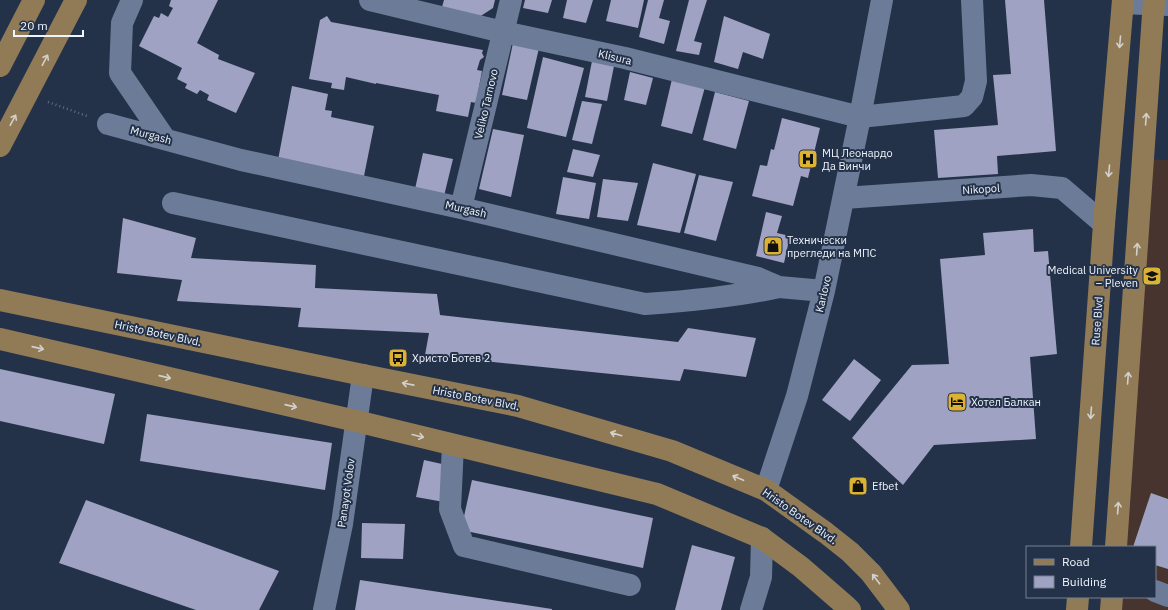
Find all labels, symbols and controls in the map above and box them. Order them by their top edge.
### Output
scale bar [14,12,83,38]
text: 20 m [20,18,48,33]
one-way arrow [1117,35,1124,48]
street label: Klisura [597,46,633,68]
one-way arrow [42,54,49,66]
street label: Veliko Tarnovo [471,67,501,141]
one-way arrow [1142,113,1149,126]
one-way arrow [10,114,18,126]
street label: Murgash [129,123,173,147]
place label: МЦ Леонардо Да Винчи [822,146,893,173]
hospital icon: МЦ Леонардо Да Винчи [797,148,819,170]
one-way arrow [1105,164,1112,177]
street label: Nikopol [962,181,1000,197]
street label: Murgash [444,197,488,221]
place label: Технически прегледи на МПС [787,233,877,260]
shop icon: Технически прегледи на МПС [762,235,784,257]
one-way arrow [1133,243,1140,256]
place label: Medical University – Pleven [1048,263,1138,290]
school or university icon: Medical University – Pleven [1141,265,1163,287]
street label: Karlovo [812,274,834,314]
street label: Ruse Blvd [1088,296,1106,346]
street label: Hristo Botev Blvd. [113,317,203,349]
one-way arrow [31,345,44,353]
bus stop icon: Христо Ботев 2 [387,347,409,369]
place label: Христо Ботев 2 [412,351,490,365]
one-way arrow [1124,372,1131,385]
one-way arrow [158,374,171,382]
one-way arrow [402,380,415,388]
street label: Hristo Botev Blvd. [431,383,521,413]
hotel icon: Хотел Балкан [946,391,968,413]
place label: Хотел Балкан [971,395,1041,409]
one-way arrow [285,403,298,411]
one-way arrow [1087,406,1094,419]
one-way arrow [609,430,622,437]
one-way arrow [411,433,424,440]
street label: Panayot Volov [334,457,358,528]
one-way arrow [732,474,744,481]
shop icon: Efbet [847,475,869,497]
place label: Efbet [872,479,898,493]
street label: Hristo Botev Blvd. [760,485,840,547]
one-way arrow [1115,502,1122,515]
legend [1026,546,1156,598]
text: Road [1062,554,1090,569]
one-way arrow [871,574,880,585]
text: Building [1062,574,1107,589]

